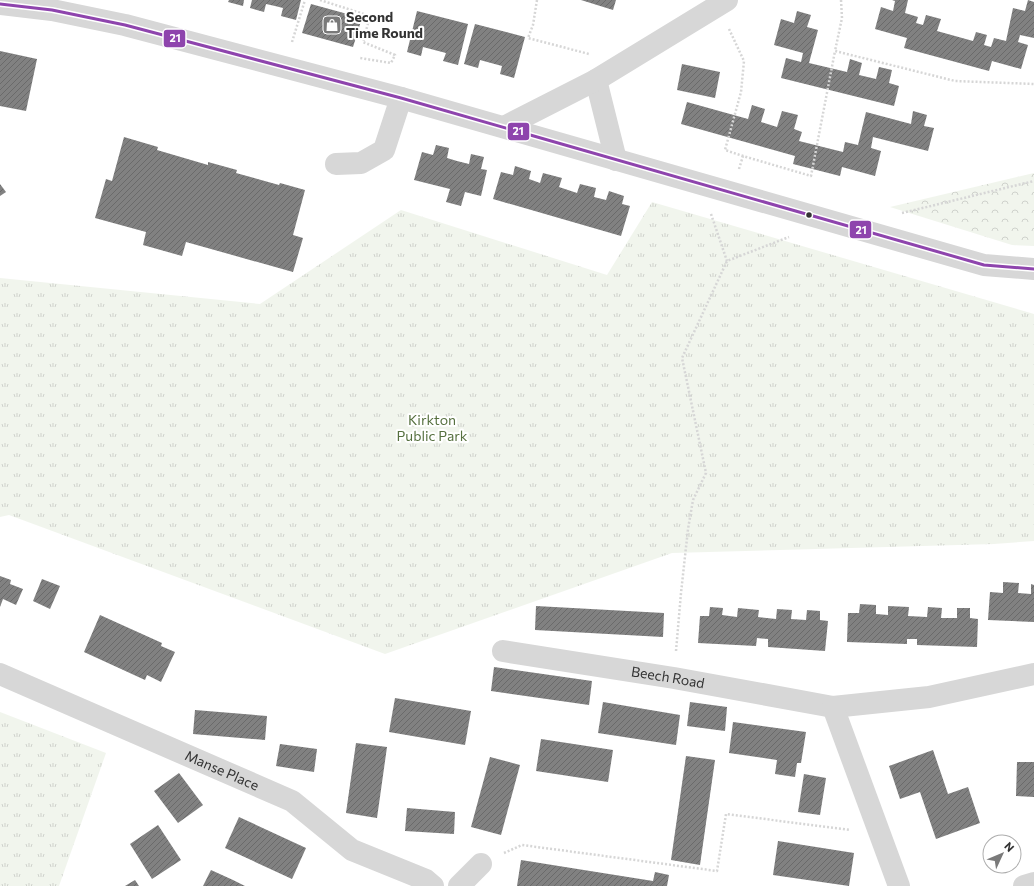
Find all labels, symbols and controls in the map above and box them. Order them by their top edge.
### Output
place label: Second Time Round [346,8,423,41]
shop icon: Second Time Round [321,14,343,36]
line badge: 21 [163,29,186,48]
text: 21 [169,31,181,44]
line badge: 21 [507,122,530,141]
text: 21 [512,124,524,137]
unlabelled marker [804,210,814,220]
line badge: 21 [849,220,872,239]
text: 21 [855,223,867,236]
park label: Kirkton Public Park [397,411,468,444]
street label: Beech Road [630,662,706,691]
street label: Manse Place [182,746,262,794]
north arrow [982,834,1022,874]
text: N [1002,839,1017,854]

